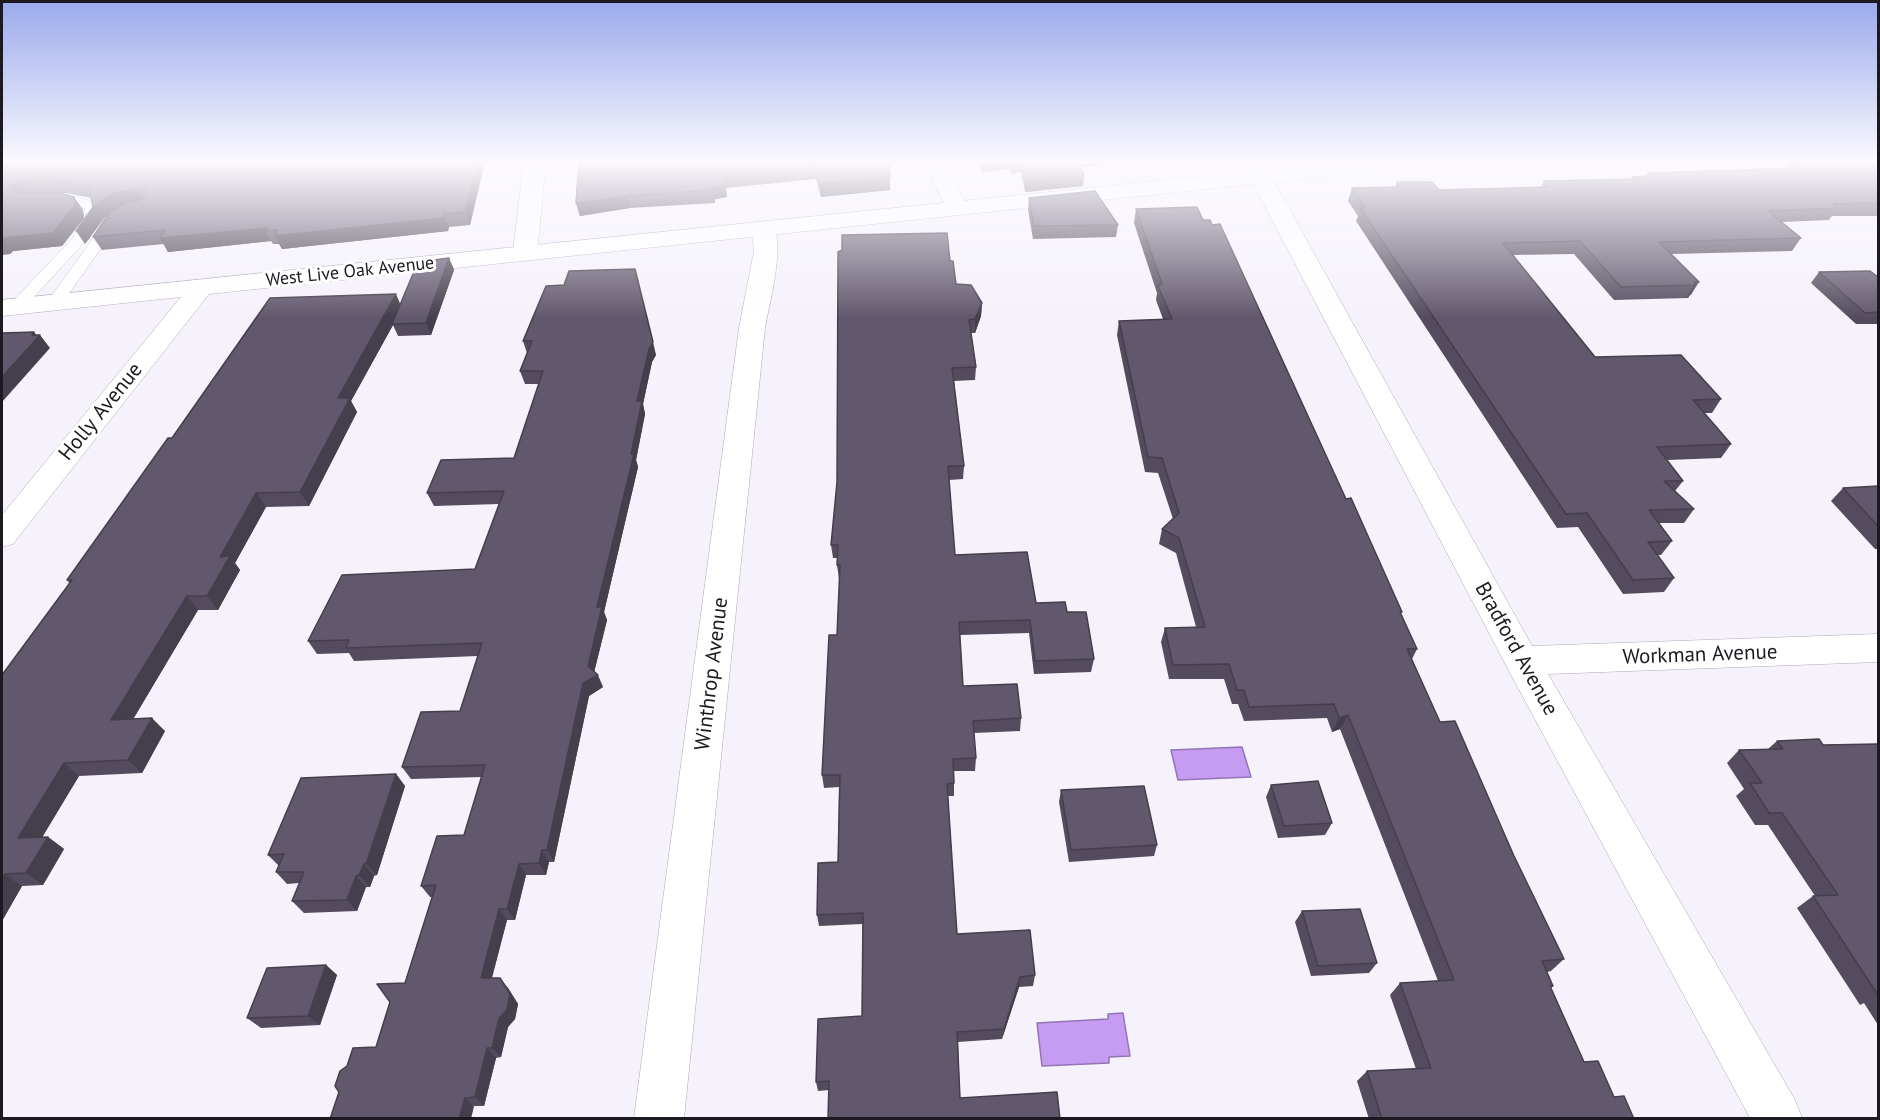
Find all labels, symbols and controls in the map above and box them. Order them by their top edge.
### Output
street label: West Live Oak Avenue [265,252,435,292]
street label: Holly Avenue [54,358,148,466]
street label: Bradford Avenue [1469,578,1563,720]
street label: Winthrop Avenue [690,596,734,752]
street label: Workman Avenue [1622,640,1778,670]

